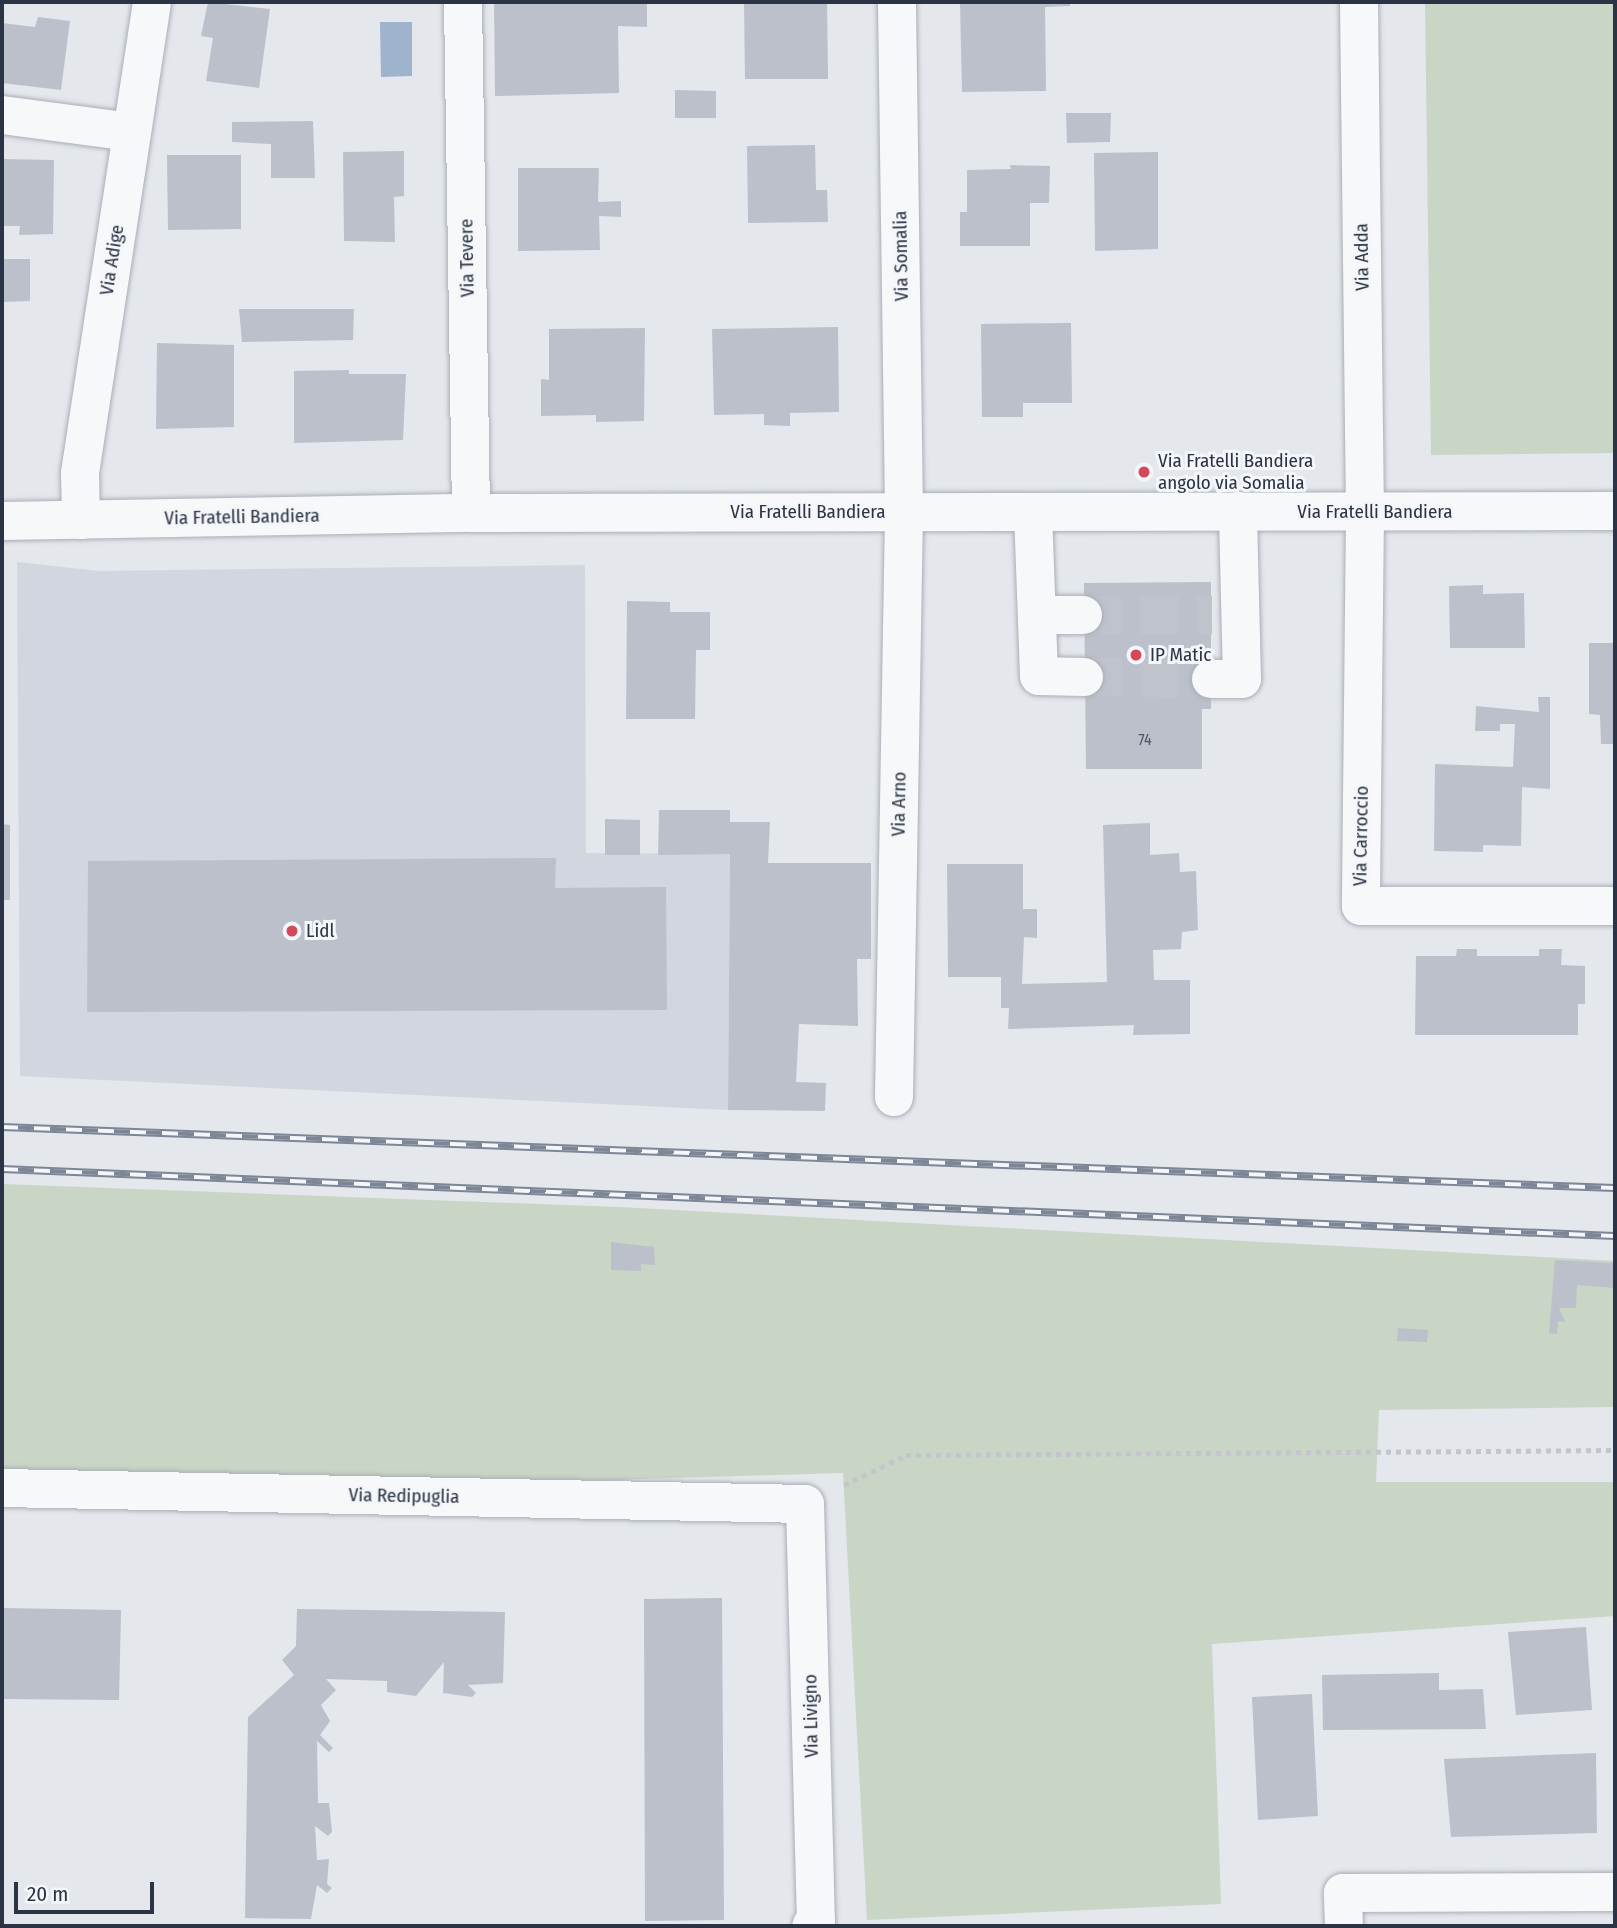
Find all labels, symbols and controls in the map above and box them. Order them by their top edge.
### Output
street label: Via Somalia [889,211,913,301]
street label: Via Tevere [455,219,479,297]
street label: Via Adige [95,223,129,297]
street label: Via Adda [1350,223,1374,291]
place label: Via Fratelli Bandiera angolo via Somalia [1158,450,1313,494]
marker: Via Fratelli Bandiera angolo via Somalia [1136,464,1152,480]
street label: Via Fratelli Bandiera [730,501,886,523]
street label: Via Fratelli Bandiera [1297,501,1453,523]
street label: Via Fratelli Bandiera [164,504,320,530]
place label: IP Matic [1150,644,1211,666]
marker: IP Matic [1128,647,1144,663]
house number: 74 [1138,730,1152,750]
street label: Via Arno [887,771,911,837]
street label: Via Carroccio [1349,786,1373,886]
place label: Lidl [306,920,334,942]
marker: Lidl [284,923,300,939]
street label: Via Redipuglia [348,1484,460,1508]
street label: Via Livigno [799,1674,823,1758]
scale bar [18,1868,158,1912]
text: 20 m [27,1881,68,1907]

